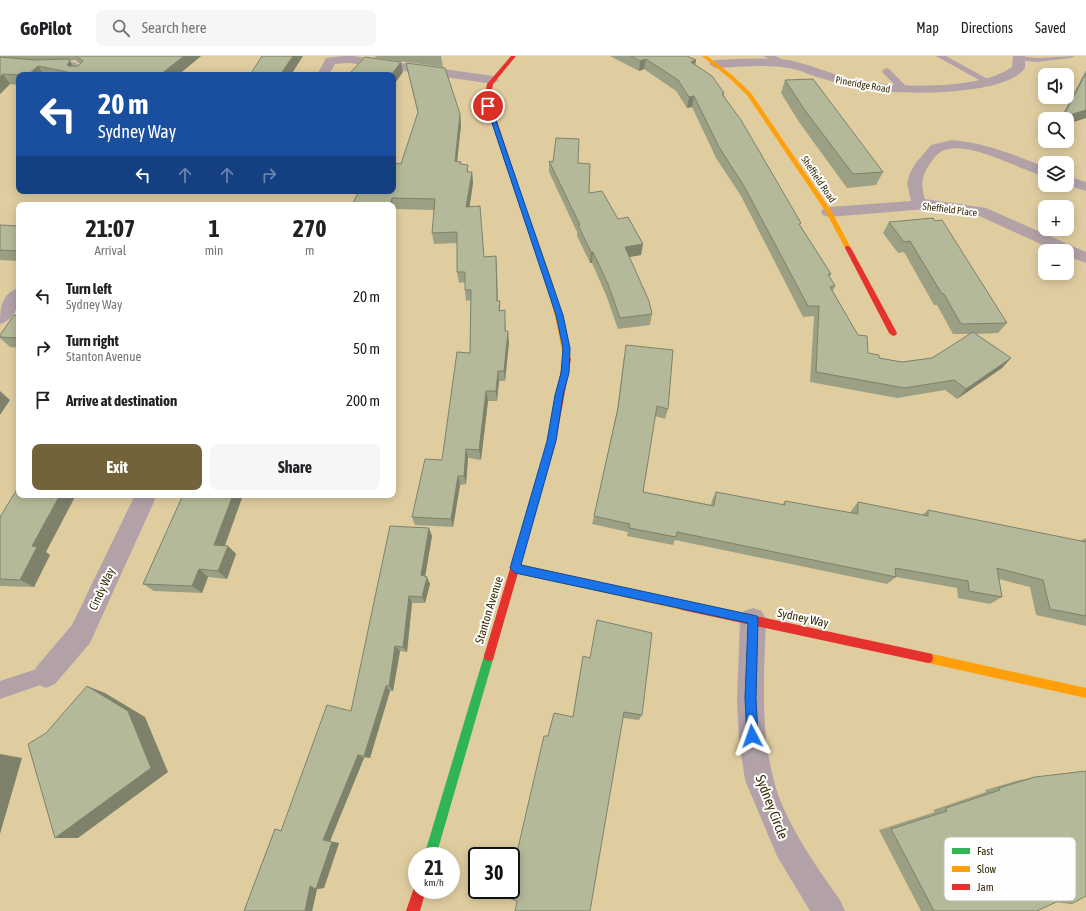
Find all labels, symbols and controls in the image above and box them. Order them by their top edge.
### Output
search box [96,10,376,46]
text: GoPilot [20,17,72,39]
icon: search [110,17,132,39]
text: Search here [142,19,206,36]
text: Map [916,20,939,36]
text: Directions [961,20,1013,36]
text: Saved [1035,20,1066,36]
map controls [1038,68,1074,280]
button: sound [1038,68,1074,104]
street label: Pineridge Road [835,74,891,95]
icon: left [32,88,84,140]
text: 20 m [98,88,148,120]
pin [471,89,505,123]
icon: arrive [477,95,499,117]
button: search [1038,112,1074,148]
text: Sydney Way [98,121,176,142]
street label: Sheffield Road [799,154,838,205]
button: layers [1038,156,1074,192]
icon: left [132,164,154,186]
icon: ahead [174,164,196,186]
icon: ahead [216,164,238,186]
icon: right [258,164,280,186]
button: + [1038,200,1074,236]
street label: Sheffield Place [922,201,978,218]
text: 21:07 [85,215,135,242]
text: 1 [208,215,220,242]
text: 270 [293,215,327,242]
text: Arrival [94,243,126,258]
text: min [205,243,223,258]
text: m [305,243,314,258]
button: − [1038,244,1074,280]
text: Turn left [66,280,112,297]
icon: left [32,285,54,307]
text: 20 m [353,288,380,305]
text: Sydney Way [66,297,122,312]
text: Turn right [66,332,119,349]
icon: right [32,337,54,359]
text: 50 m [353,340,380,357]
text: Stanton Avenue [66,349,141,364]
icon: arrive [32,389,54,411]
text: Arrive at destination [66,392,177,409]
text: 200 m [346,392,380,409]
button: Exit [32,444,202,490]
button: Share [210,444,380,490]
street label: Cindy Way [86,566,118,612]
street label: Stanton Avenue [472,575,506,645]
street label: Sydney Way [776,606,830,630]
position arrow [731,715,773,757]
street label: Sydney Circle [752,773,792,841]
legend [944,837,1076,901]
text: Fast [977,845,993,857]
speed limit sign: 30 [468,847,520,899]
text: 21 [425,856,443,879]
text: Slow [977,863,996,875]
text: km/h [424,877,444,888]
text: Jam [977,881,994,893]

